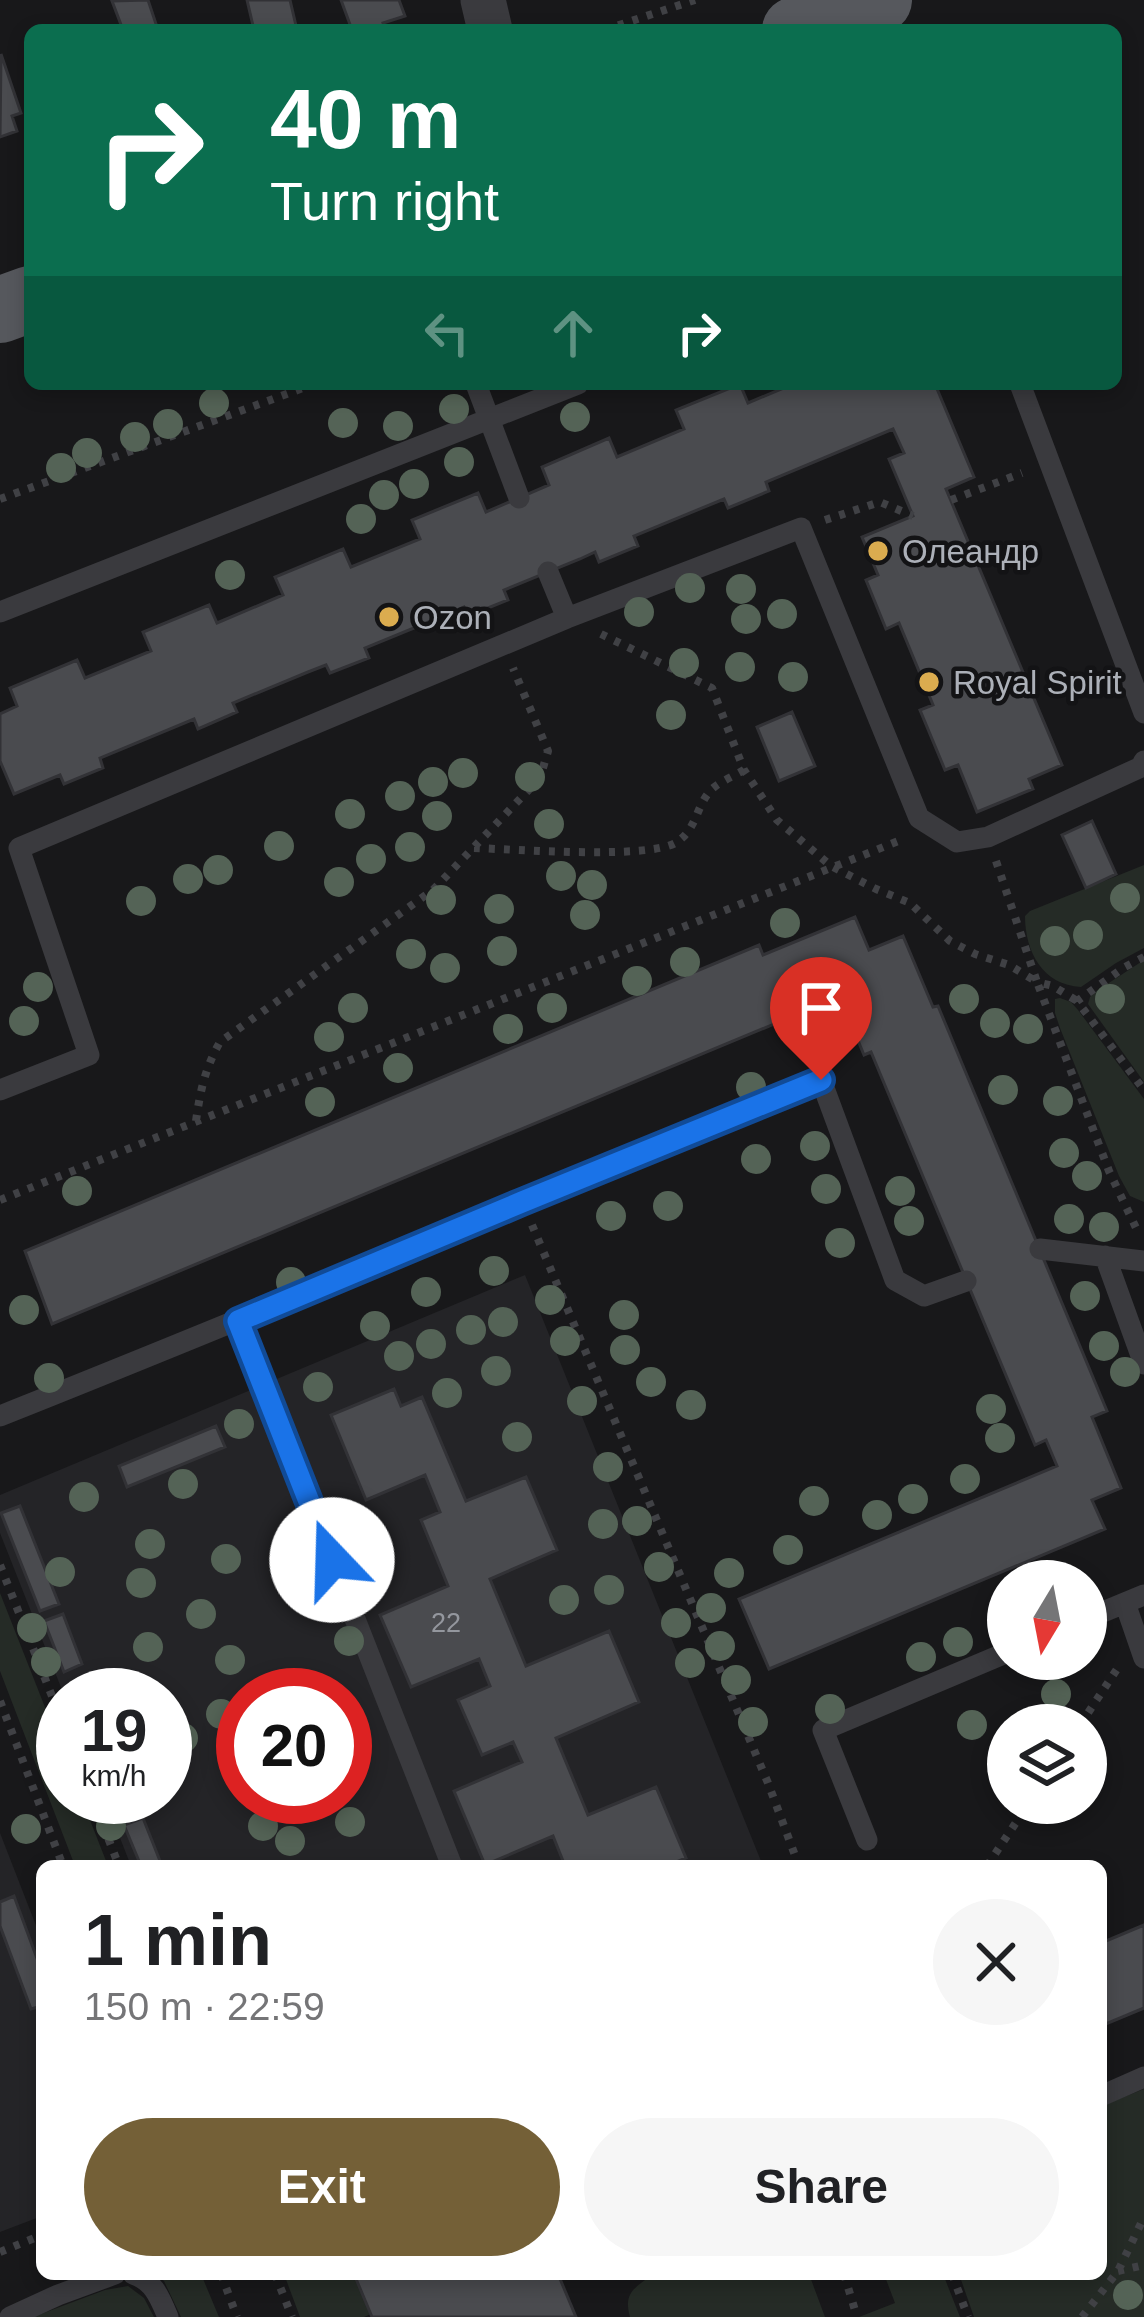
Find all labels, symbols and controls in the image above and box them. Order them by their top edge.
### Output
icon: right [72,72,228,228]
text: 40 m [270,72,461,166]
text: Turn right [270,171,499,231]
icon: left [414,300,480,366]
icon: ahead [540,300,606,366]
icon: right [666,300,732,366]
place label: Олеандр [902,533,1039,570]
marker: Олеандр [865,538,891,564]
place label: Ozon [413,599,492,636]
marker: Ozon [376,604,402,630]
place label: Royal Spirit [953,664,1122,701]
marker: Royal Spirit [916,669,942,695]
pin [770,957,872,1080]
icon: arrive [788,975,854,1041]
position arrow [269,1497,395,1623]
north arrow [987,1560,1107,1680]
map controls [987,1560,1107,1824]
house number: 22 [431,1608,461,1638]
speed limit sign: 20 [216,1668,372,1824]
text: 19 [81,1697,147,1764]
button: layers [987,1704,1107,1824]
text: km/h [81,1759,147,1792]
button: close [933,1899,1059,2025]
text: 1 min [84,1900,272,1980]
text: 150 m · 22:59 [84,1985,325,2028]
button: Exit [84,2118,560,2256]
button: Share [584,2118,1059,2256]

